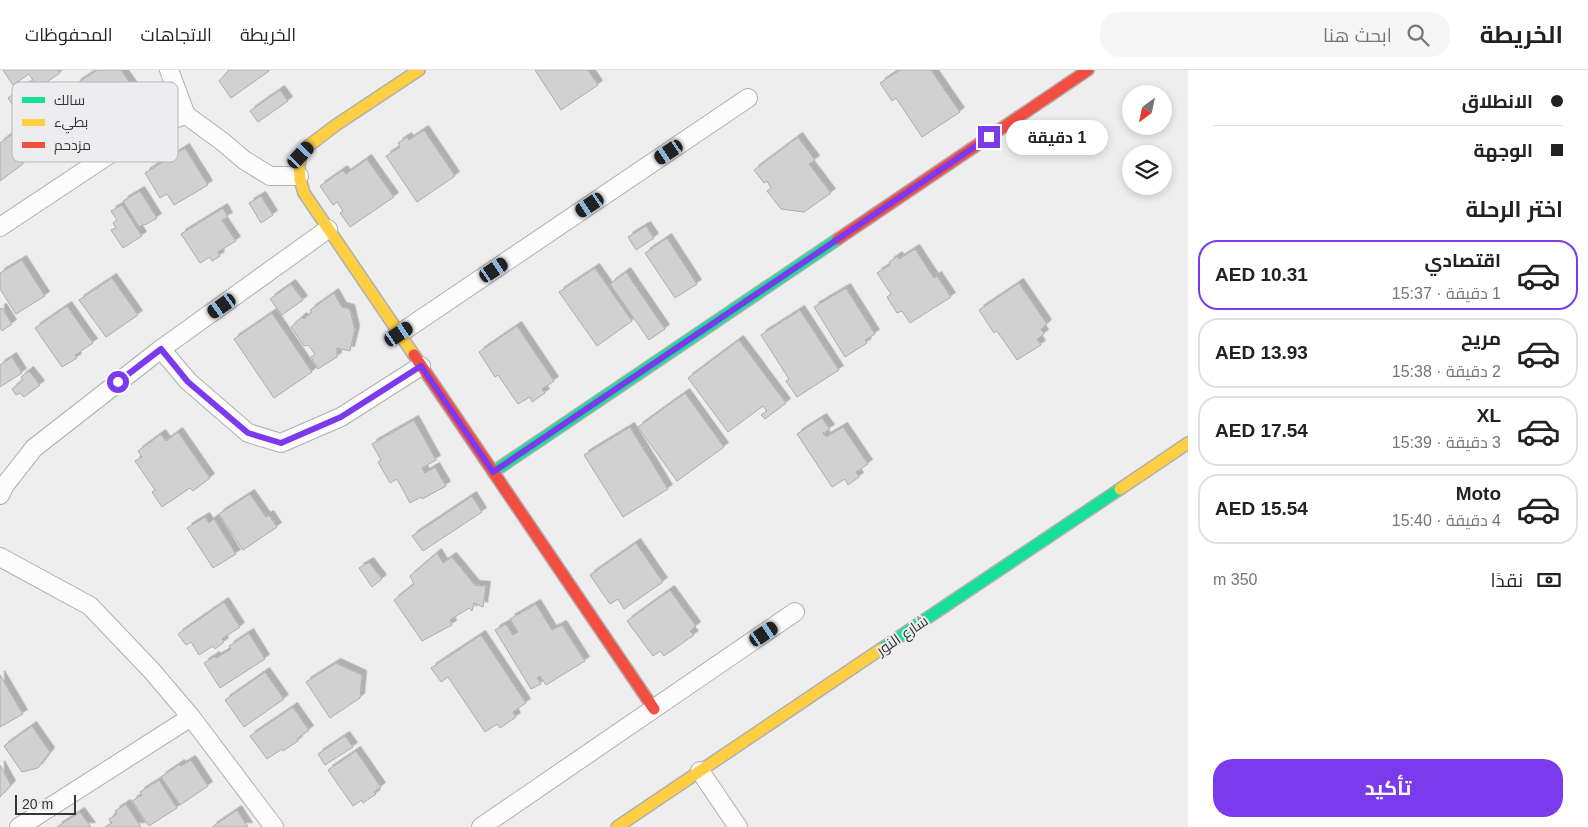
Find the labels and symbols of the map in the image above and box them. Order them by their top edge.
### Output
legend [12,82,178,162]
north arrow [1122,85,1172,135]
text: سالك [54,92,85,108]
text: بطيء [54,114,88,134]
callout: 1 دقيقة [1006,120,1109,154]
route end [978,126,1000,148]
text: مزدحم [54,137,91,155]
car [652,137,685,167]
car [285,139,316,171]
car [573,190,606,220]
car [477,255,510,285]
car [205,291,238,321]
car [382,319,415,349]
route start [107,371,129,393]
street label: شارع النور [872,612,933,661]
car [747,619,780,649]
scale bar [15,792,76,815]

